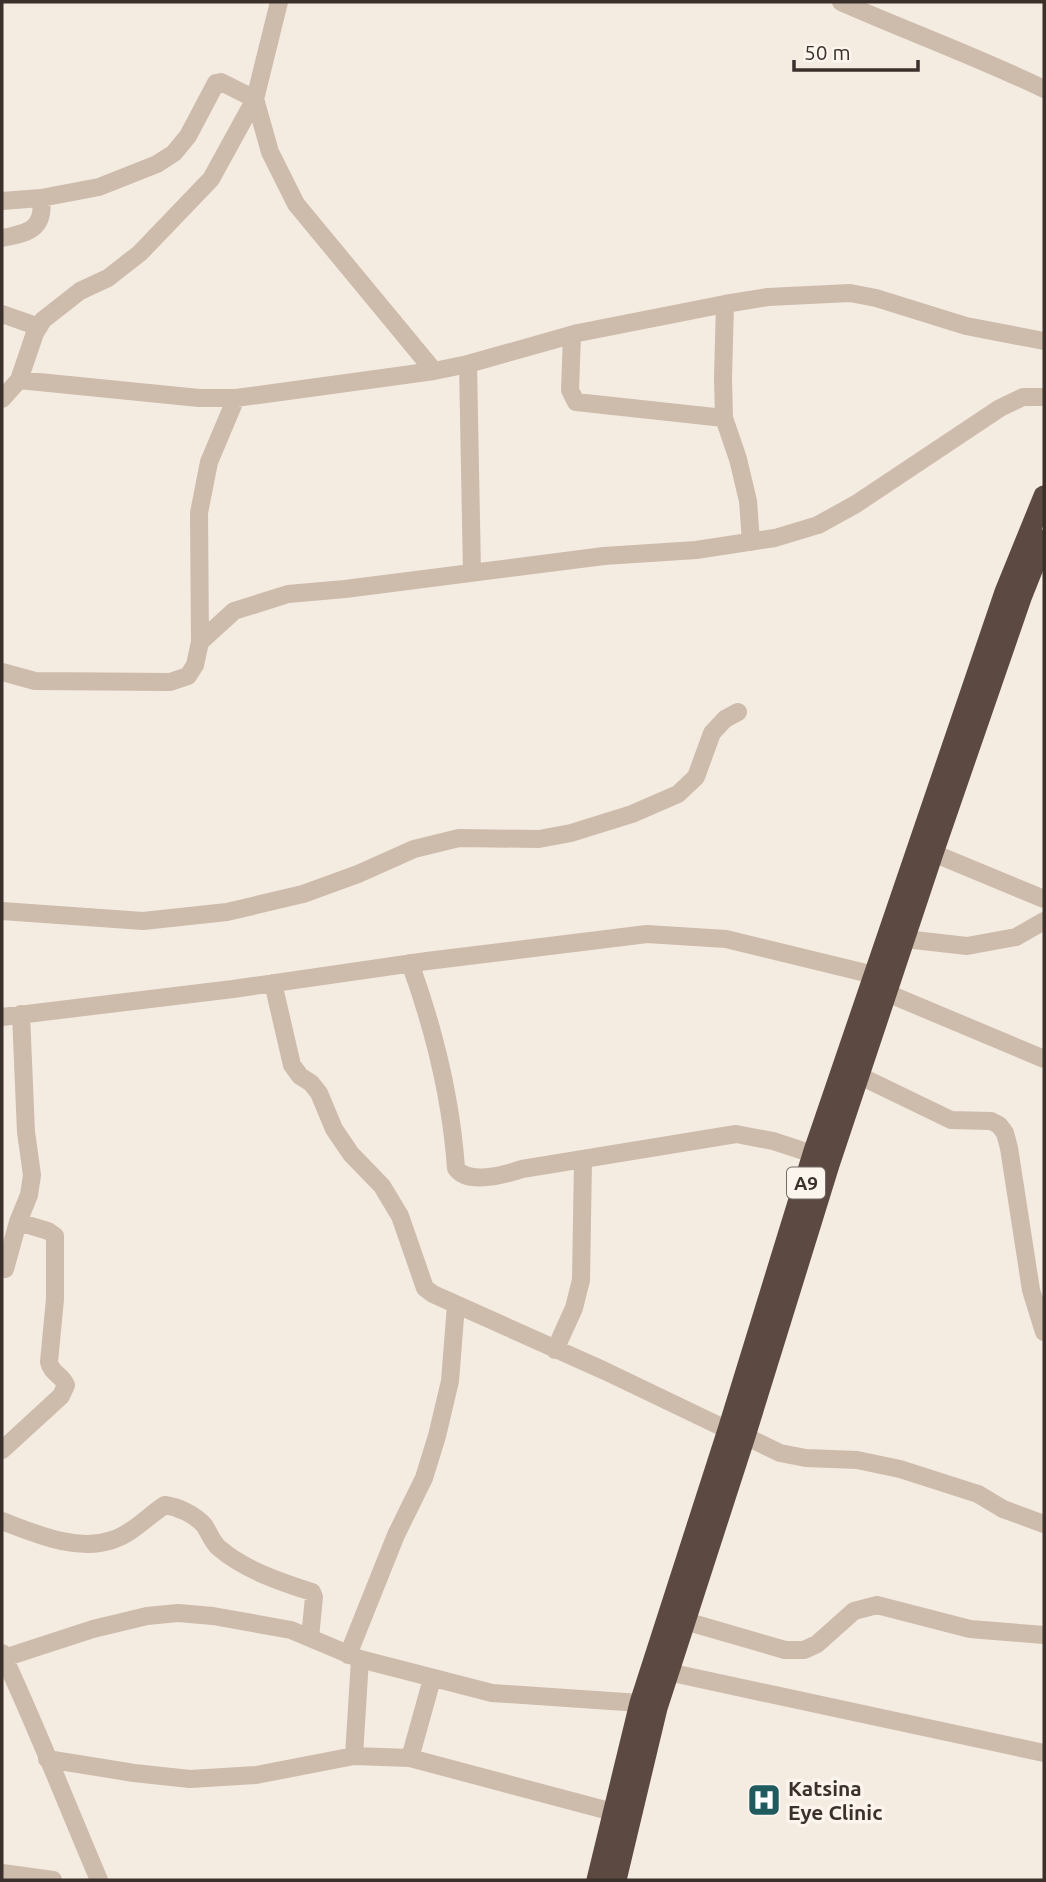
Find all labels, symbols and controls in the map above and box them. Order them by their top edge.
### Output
scale bar [794,28,918,72]
text: 50 m [804,40,851,64]
road number: A9 [787,1168,825,1198]
place label: Katsina Eye Clinic [788,1776,882,1824]
hospital icon: Katsina Eye Clinic [745,1781,783,1819]

